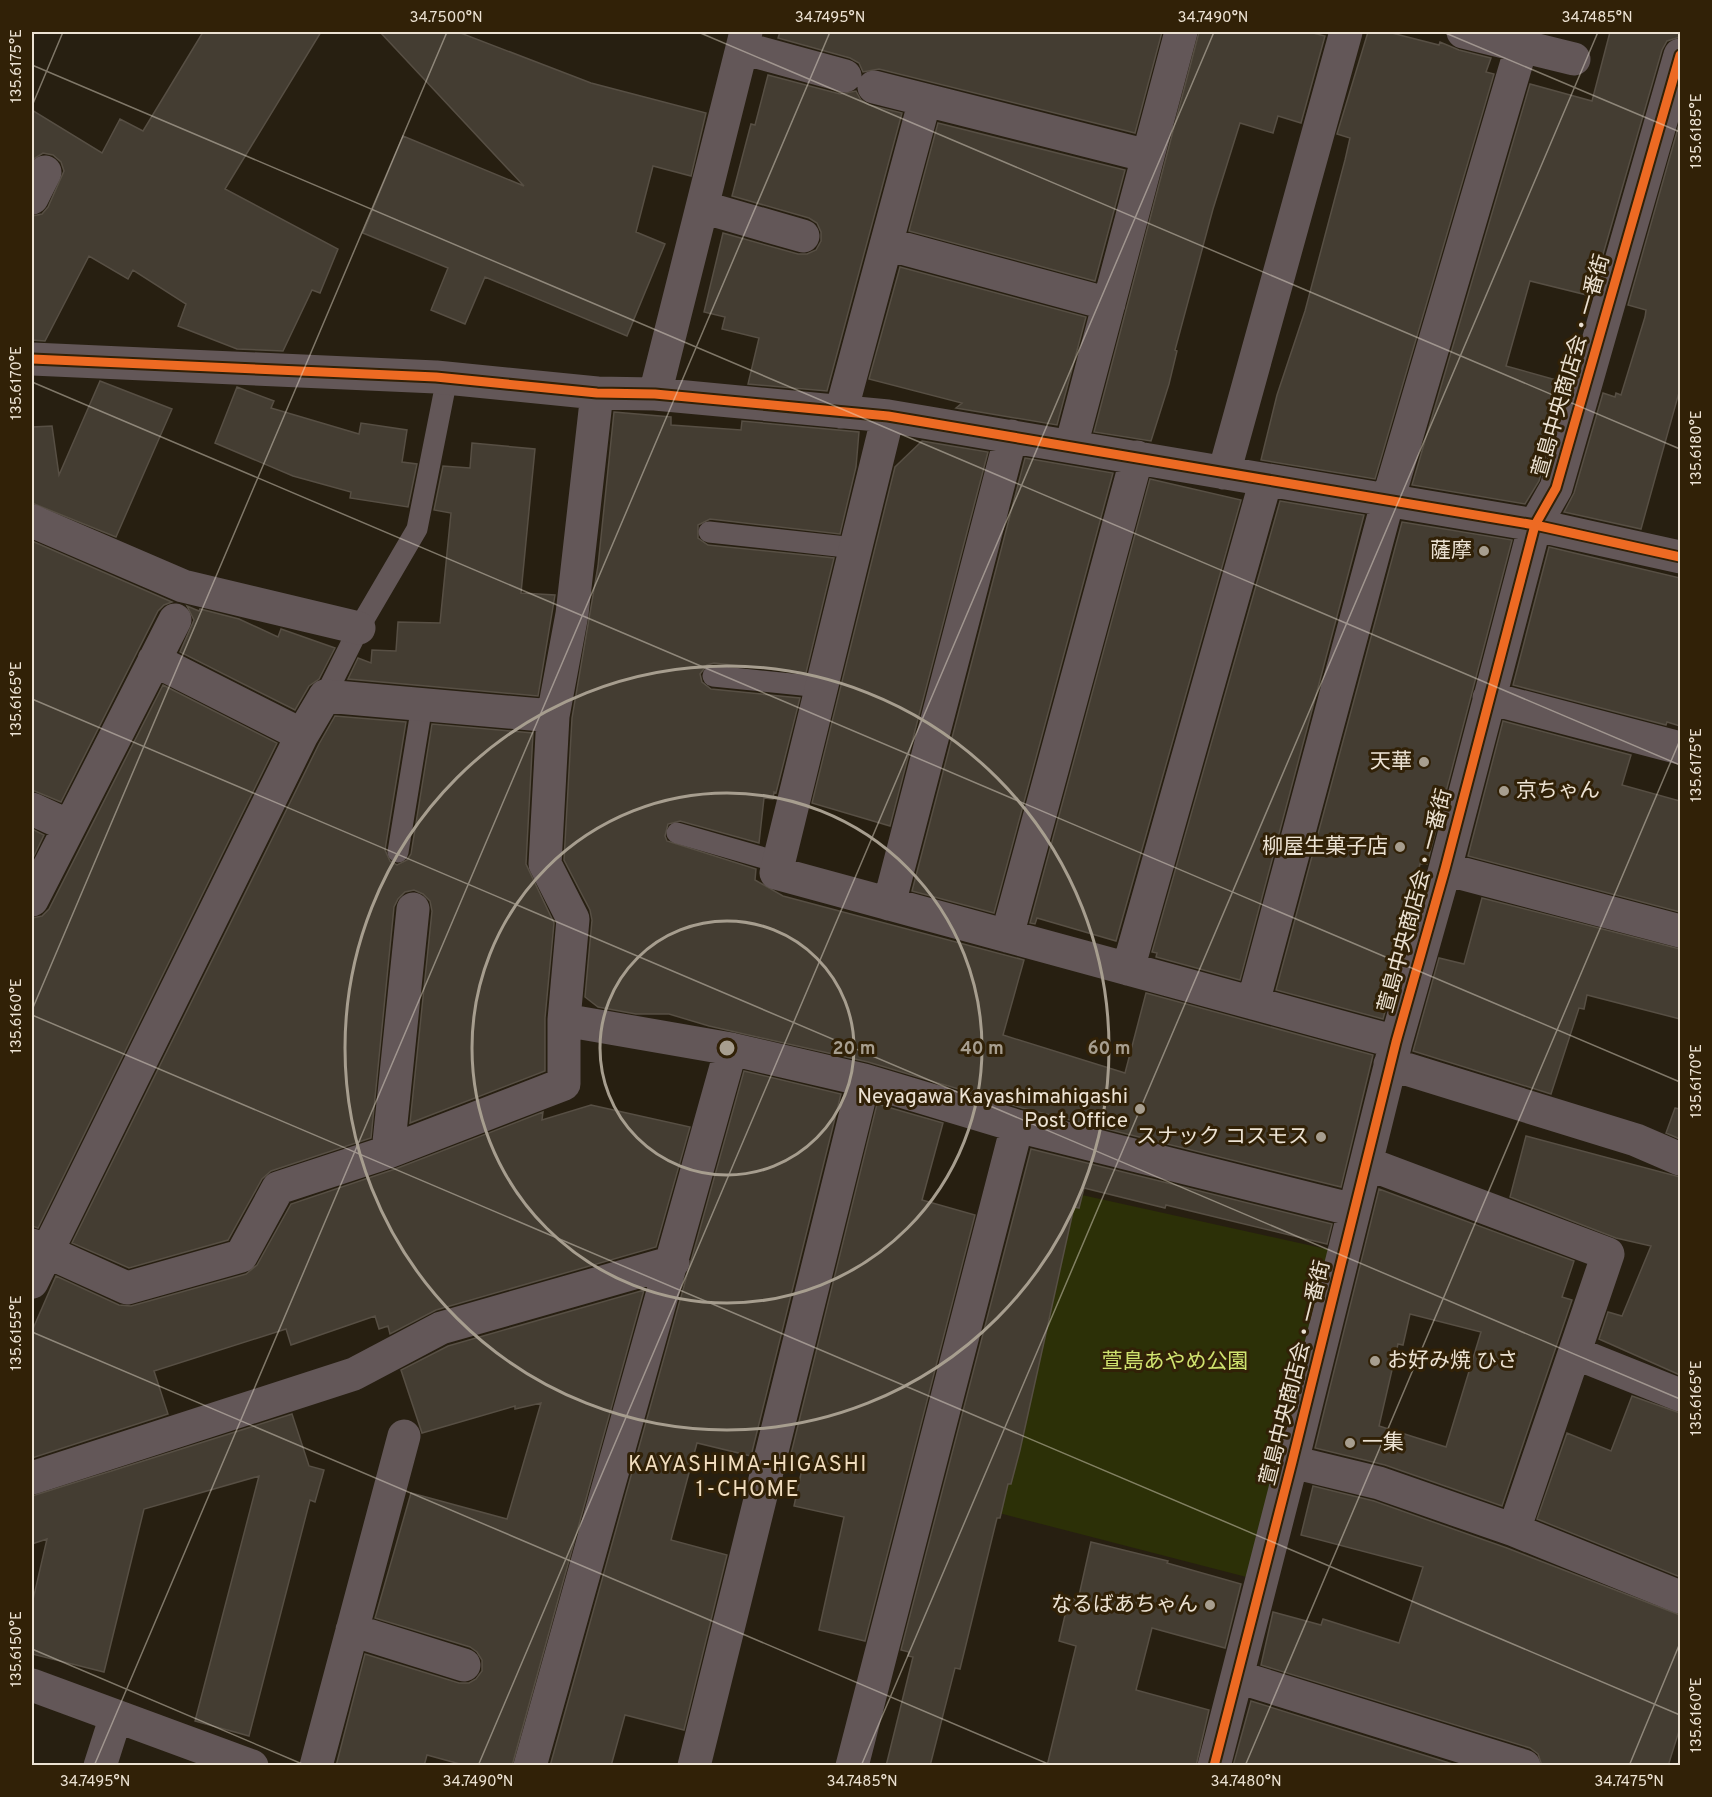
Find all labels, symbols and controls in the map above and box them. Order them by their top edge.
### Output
text: 34.7500°N [409,9,483,28]
text: 34.7495°N [795,9,865,28]
text: 34.7490°N [1178,9,1248,28]
text: 34.7485°N [1561,9,1633,28]
text: 135.6175°E [8,29,27,103]
text: 135.6185°E [1688,93,1707,169]
street label: 萱島中央商店会・一番街 [1527,251,1617,481]
text: 135.6170°E [8,346,27,420]
text: 135.6180°E [1688,410,1707,486]
place label: 薩摩 [1430,538,1472,565]
marker: 薩摩 [1477,544,1491,558]
text: 135.6165°E [8,661,27,737]
text: 135.6175°E [1688,728,1707,802]
place label: 天華 [1370,749,1412,776]
marker: 天華 [1417,755,1431,769]
place label: 京ちゃん [1516,778,1600,805]
marker: 京ちゃん [1497,784,1511,798]
street label: 萱島中央商店会・一番街 [1373,786,1459,1016]
place label: 柳屋生菓子店 [1262,834,1388,861]
marker: 柳屋生菓子店 [1393,840,1407,854]
text: 135.6160°E [8,978,27,1054]
centre of rings [717,1038,737,1058]
text: 20 m [832,1038,876,1061]
text: 40 m [960,1038,1004,1061]
text: 60 m [1087,1038,1131,1061]
text: 135.6170°E [1688,1044,1707,1118]
place label: Neyagawa Kayashimahigashi Post Office [857,1084,1128,1135]
marker: Neyagawa Kayashimahigashi Post Office [1133,1102,1147,1116]
place label: スナック コスモス [1136,1124,1309,1151]
marker: スナック コスモス [1314,1130,1328,1144]
street label: 萱島中央商店会・一番街 [1255,1258,1337,1488]
text: 135.6155°E [8,1295,27,1371]
place label: お好み焼 ひさ [1387,1348,1518,1375]
park label: 萱島あやめ公園 [1102,1349,1249,1376]
marker: お好み焼 ひさ [1368,1354,1382,1368]
text: 135.6165°E [1688,1360,1707,1436]
place label: 一集 [1362,1430,1404,1457]
marker: 一集 [1343,1436,1357,1450]
district label: KAYASHIMA-HIGASHI 1-CHOME [628,1452,868,1504]
place label: なるばあちゃん [1051,1592,1198,1619]
marker: なるばあちゃん [1203,1598,1217,1612]
text: 135.6150°E [8,1611,27,1687]
text: 135.6160°E [1688,1677,1707,1753]
text: 34.7495°N [60,1773,130,1792]
text: 34.7490°N [443,1773,513,1792]
text: 34.7485°N [826,1773,898,1792]
text: 34.7480°N [1210,1773,1282,1792]
text: 34.7475°N [1594,1773,1664,1792]

